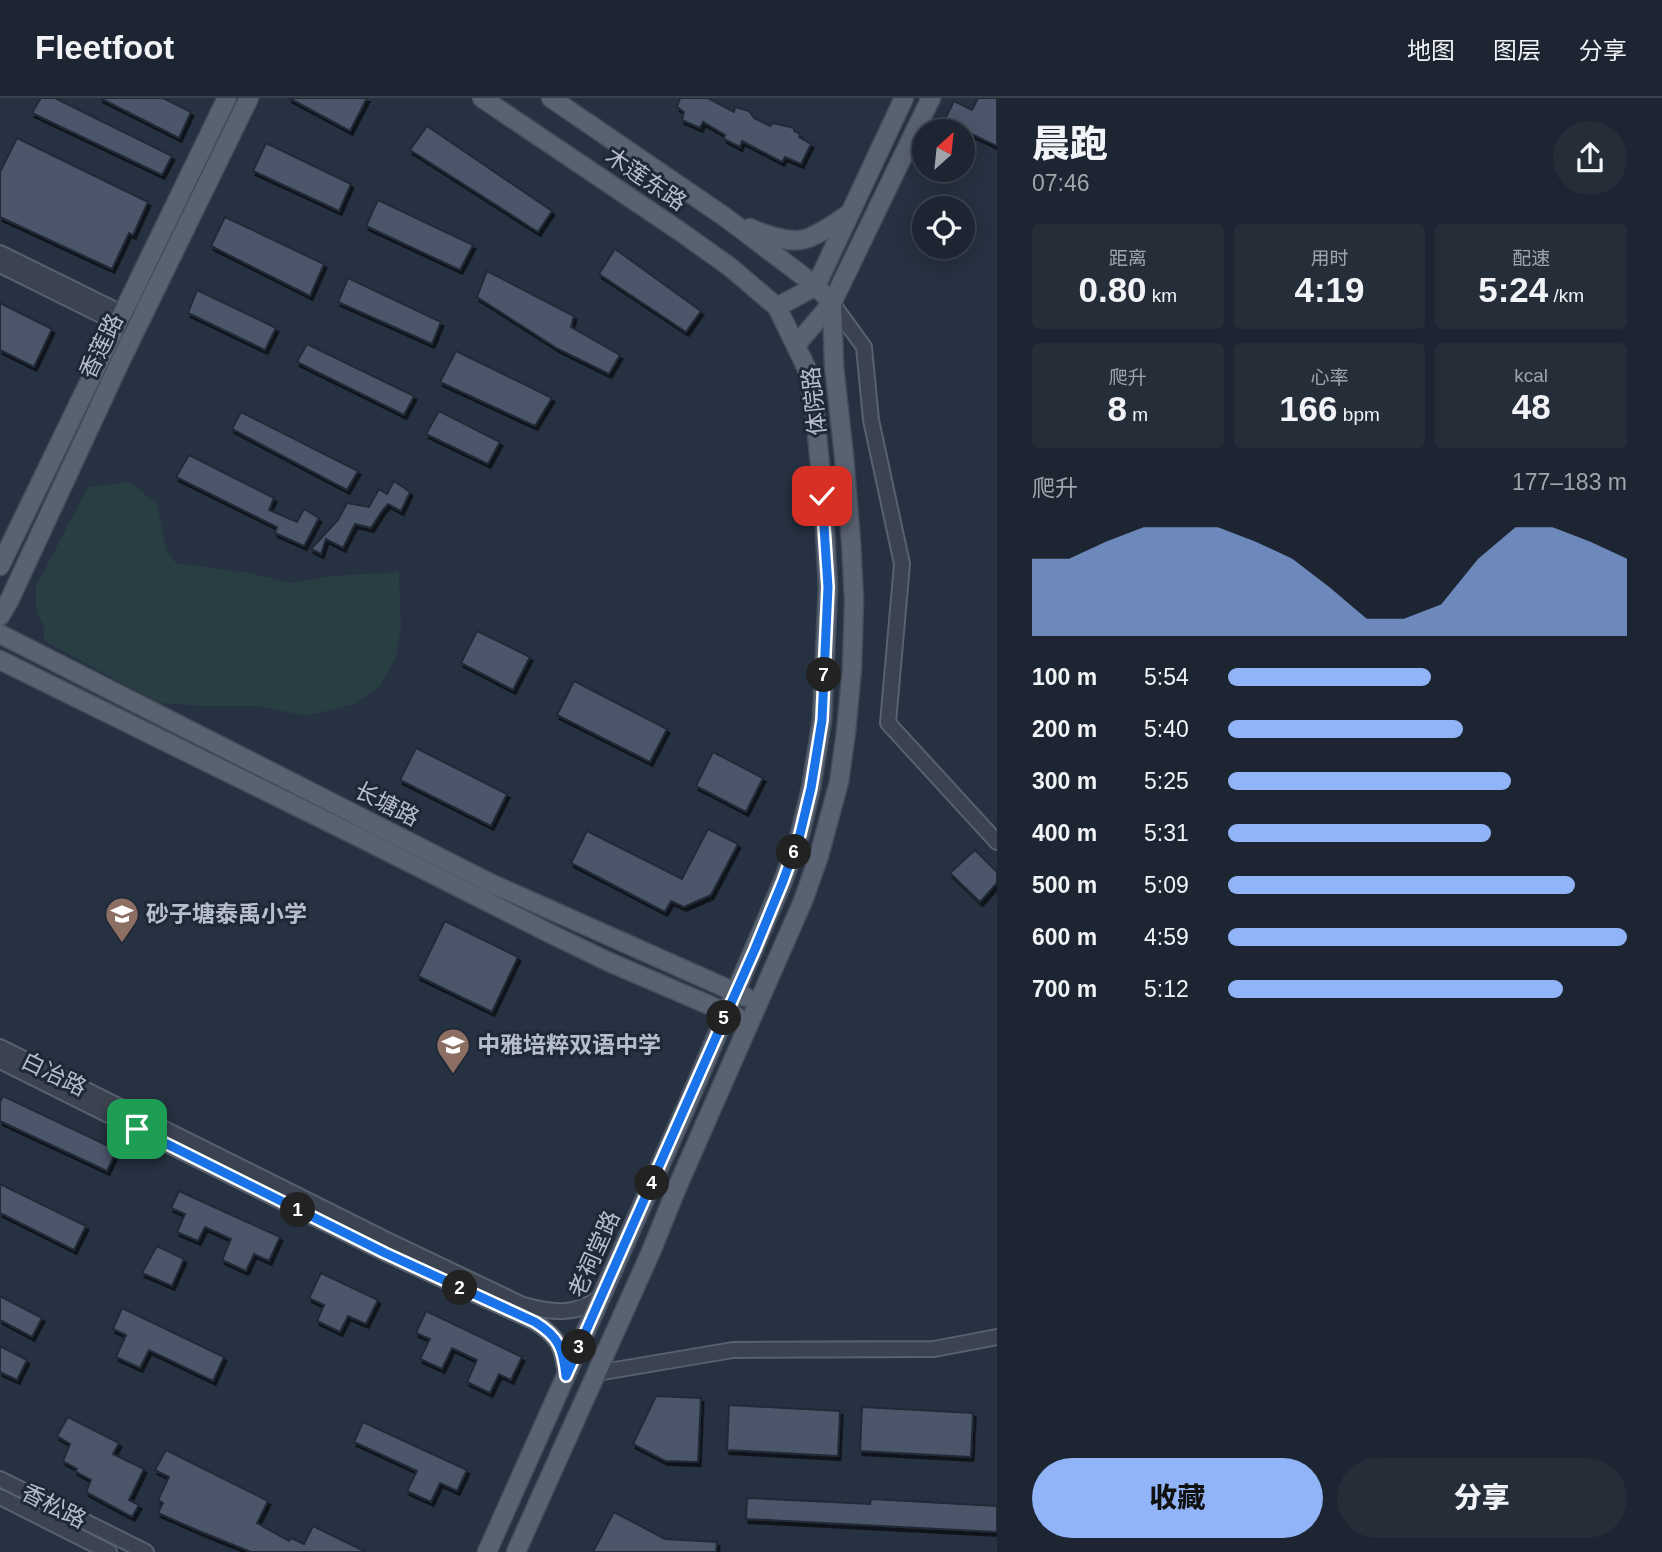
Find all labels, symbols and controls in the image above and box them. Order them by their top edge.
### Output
text: Fleetfoot [35,29,174,66]
text: 地图 [1407,37,1455,64]
text: 图层 [1493,37,1541,64]
text: 分享 [1579,37,1627,64]
north arrow [912,119,975,182]
map controls [912,119,975,259]
button: share [1553,121,1627,195]
text: 晨跑 [1032,123,1108,165]
street label: 木莲东路 [601,142,691,216]
text: 07:46 [1032,170,1090,196]
button: locate [912,196,975,259]
text: 距离 [1109,248,1147,269]
text: 用时 [1310,248,1349,269]
text: 配速 [1512,248,1550,269]
text: 0.80 [1078,270,1147,309]
text: 4:19 [1294,270,1365,309]
text: 5:24 [1478,270,1548,309]
text: km [1147,285,1177,306]
text: /km [1548,285,1584,306]
street label: 香莲路 [74,309,128,383]
street label: 体院路 [797,365,831,437]
text: kcal [1514,365,1548,386]
text: 爬升 [1109,367,1147,388]
text: 心率 [1310,367,1349,388]
text: 48 [1512,387,1551,426]
text: 8 [1108,389,1127,428]
text: 166 [1279,389,1338,428]
text: m [1127,404,1148,425]
text: bpm [1338,404,1380,425]
pin [792,466,852,526]
text: 177–183 m [1512,469,1627,495]
text: 爬升 [1032,475,1078,501]
icon: check [803,477,841,515]
pin: 7 [806,658,842,692]
text: 7 [818,664,829,685]
text: 100 m [1032,664,1097,690]
text: 5:54 [1144,664,1189,690]
text: 200 m [1032,716,1097,742]
text: 5:40 [1144,716,1189,742]
text: 300 m [1032,768,1097,794]
text: 5:25 [1144,768,1189,794]
street label: 长塘路 [350,777,424,831]
text: 400 m [1032,820,1097,846]
text: 5:31 [1144,820,1189,846]
pin: 6 [776,834,812,870]
text: 6 [788,841,799,862]
text: 500 m [1032,872,1097,898]
text: 5:09 [1144,872,1189,898]
school or university icon: 砂子塘泰禹小学 [103,895,141,944]
place label: 砂子塘泰禹小学 [146,901,307,927]
text: 600 m [1032,924,1097,950]
text: 4:59 [1144,924,1189,950]
text: 700 m [1032,976,1097,1002]
text: 5:12 [1144,976,1189,1002]
pin: 5 [706,1000,742,1035]
text: 5 [718,1007,729,1028]
school or university icon: 中雅培粹双语中学 [434,1026,472,1075]
place label: 中雅培粹双语中学 [477,1032,661,1058]
street label: 白冶路 [17,1047,91,1101]
pin [107,1099,167,1159]
icon: arrive [118,1110,156,1148]
pin: 4 [634,1166,670,1200]
text: 4 [646,1172,657,1193]
pin: 1 [280,1192,316,1228]
text: 1 [292,1199,303,1220]
street label: 老祠堂路 [563,1207,625,1301]
pin: 2 [442,1270,477,1306]
text: 2 [454,1277,465,1298]
pin: 3 [562,1330,596,1364]
text: 3 [573,1336,584,1357]
button: 收藏 [1032,1458,1323,1538]
button: 分享 [1337,1458,1627,1538]
street label: 香松路 [17,1479,91,1533]

